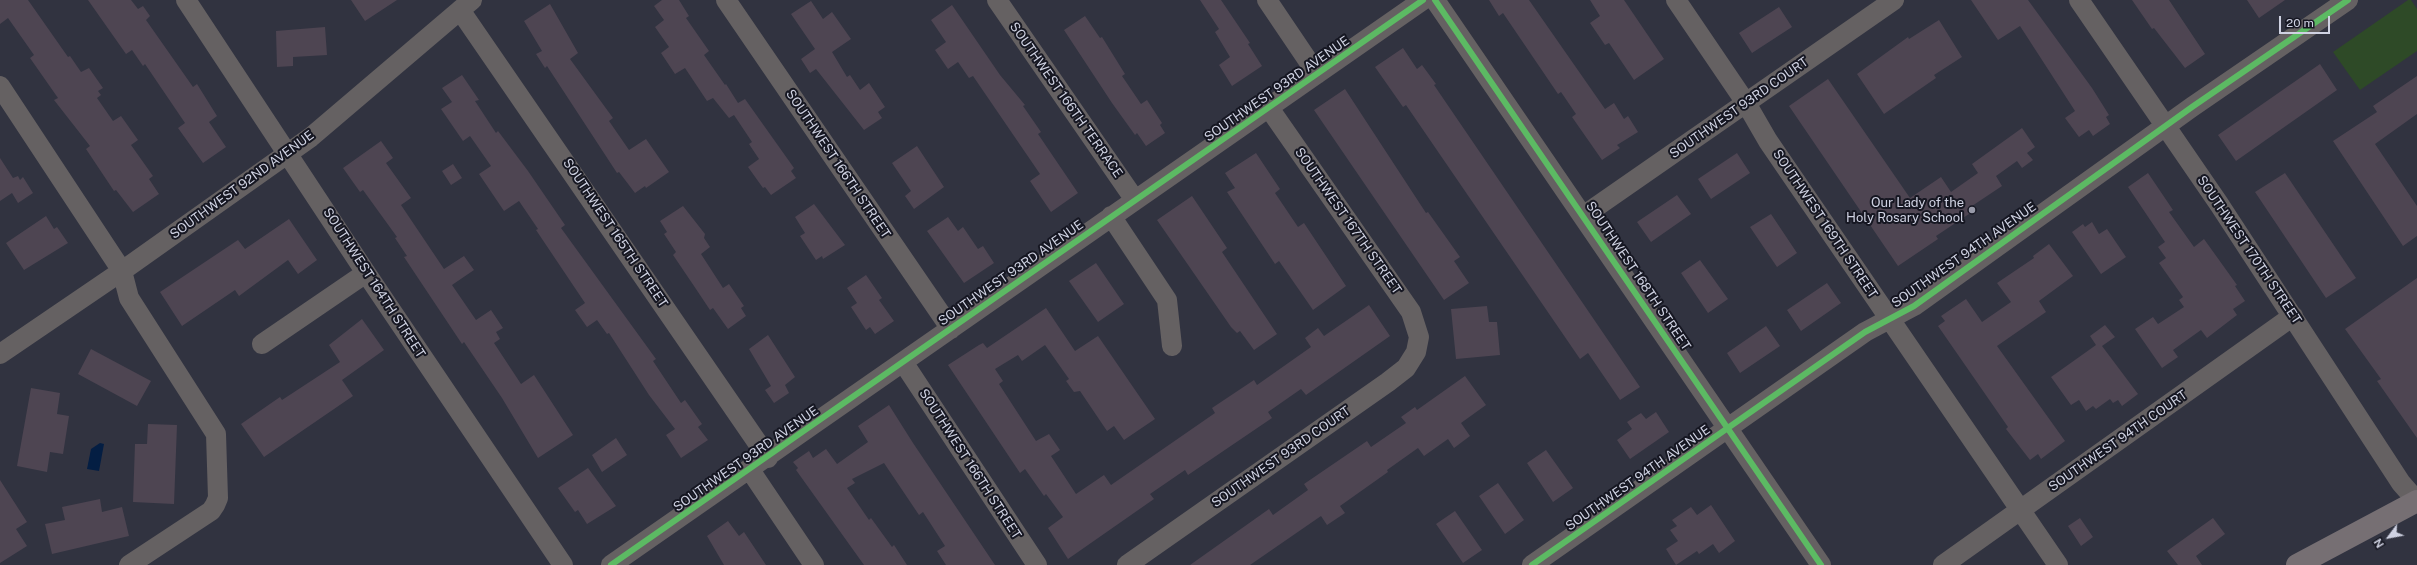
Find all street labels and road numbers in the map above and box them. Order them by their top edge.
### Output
street label: SOUTHWEST 166TH TERRACE [1006,19,1126,181]
street label: SOUTHWEST 93RD AVENUE [1202,33,1352,145]
street label: SOUTHWEST 93RD COURT [1667,54,1811,162]
street label: SOUTHWEST 166TH STREET [782,87,894,241]
street label: SOUTHWEST 92ND AVENUE [167,128,317,242]
street label: SOUTHWEST 167TH STREET [1291,145,1405,297]
street label: SOUTHWEST 169TH STREET [1769,147,1881,301]
street label: SOUTHWEST 165TH STREET [559,156,671,310]
street label: SOUTHWEST 170TH STREET [2194,173,2304,327]
street label: SOUTHWEST 168TH STREET [1582,199,1694,353]
street label: SOUTHWEST 94TH AVENUE [1889,199,2039,311]
street label: SOUTHWEST 164TH STREET [320,205,428,361]
street label: SOUTHWEST 93RD AVENUE [936,217,1086,329]
street label: SOUTHWEST 166TH STREET [916,386,1024,542]
street label: SOUTHWEST 94TH COURT [2046,387,2190,495]
street label: SOUTHWEST 93RD AVENUE [671,403,821,515]
street label: SOUTHWEST 93RD COURT [1209,403,1353,511]
street label: SOUTHWEST 94TH AVENUE [1563,422,1713,534]

